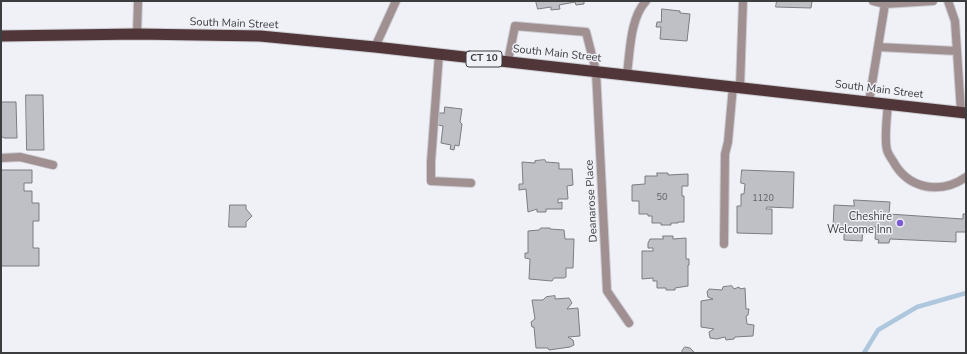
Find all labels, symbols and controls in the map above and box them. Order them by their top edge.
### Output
street label: South Main Street [189,16,279,32]
street label: South Main Street [512,43,602,65]
road number: CT 10 [466,51,502,67]
street label: South Main Street [834,78,924,102]
street label: Deanarose Place [583,159,601,243]
house number: 50 [657,193,667,203]
house number: 1120 [752,194,774,204]
place label: Cheshire Welcome Inn [827,210,892,236]
marker: Cheshire Welcome Inn [895,218,905,228]

